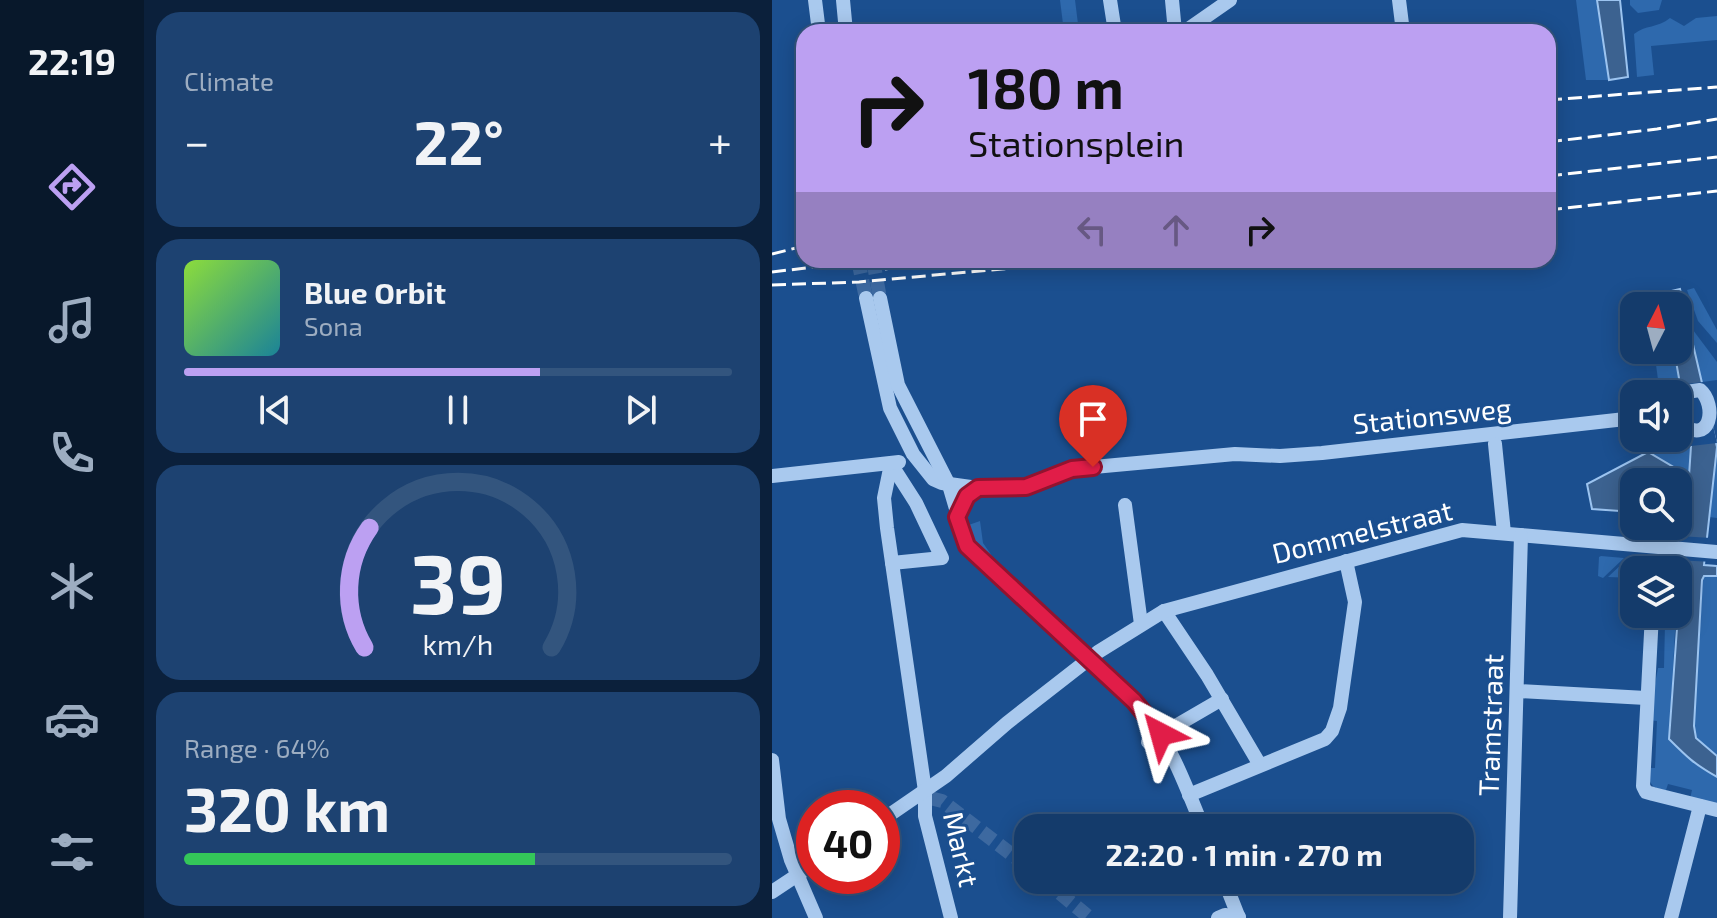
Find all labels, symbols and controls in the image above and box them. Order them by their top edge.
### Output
text: 22:19 [28,39,116,82]
text: 180 m [968,53,1124,120]
icon: right [836,56,940,160]
text: Climate [184,65,274,96]
text: 22° [414,105,504,177]
text: − [184,114,210,167]
text: + [708,114,732,167]
text: Stationsplein [968,121,1185,164]
icon: directions [44,159,100,215]
icon: left [1070,208,1114,252]
icon: ahead [1154,208,1198,252]
icon: right [1238,208,1282,252]
text: Blue Orbit [304,274,446,310]
icon: music [44,292,100,348]
north arrow [1620,292,1692,364]
map controls [1620,292,1692,628]
text: Sona [304,310,363,341]
button: sound [1620,380,1692,452]
pin [1059,385,1127,467]
icon: previous [253,388,297,432]
icon: pause [436,388,480,432]
icon: next [619,388,663,432]
street label: Stationsweg [1351,390,1513,440]
icon: arrive [1071,397,1115,441]
icon: phone [44,425,100,481]
button: search [1620,468,1692,540]
street label: Dommelstraat [1268,492,1456,570]
text: 39 [410,531,506,631]
button: layers [1620,556,1692,628]
icon: climate [44,558,100,614]
text: km/h [423,626,493,661]
street label: Tramstraat [1471,653,1509,797]
icon: car [44,691,100,747]
position arrow [1119,692,1203,776]
text: Range · 64% [184,732,330,763]
text: 320 km [184,772,390,844]
speed limit sign: 40 [796,790,900,894]
street label: Markt [937,808,987,890]
icon: filters [44,824,100,880]
text: 22:20 · 1 min · 270 m [1105,836,1383,872]

